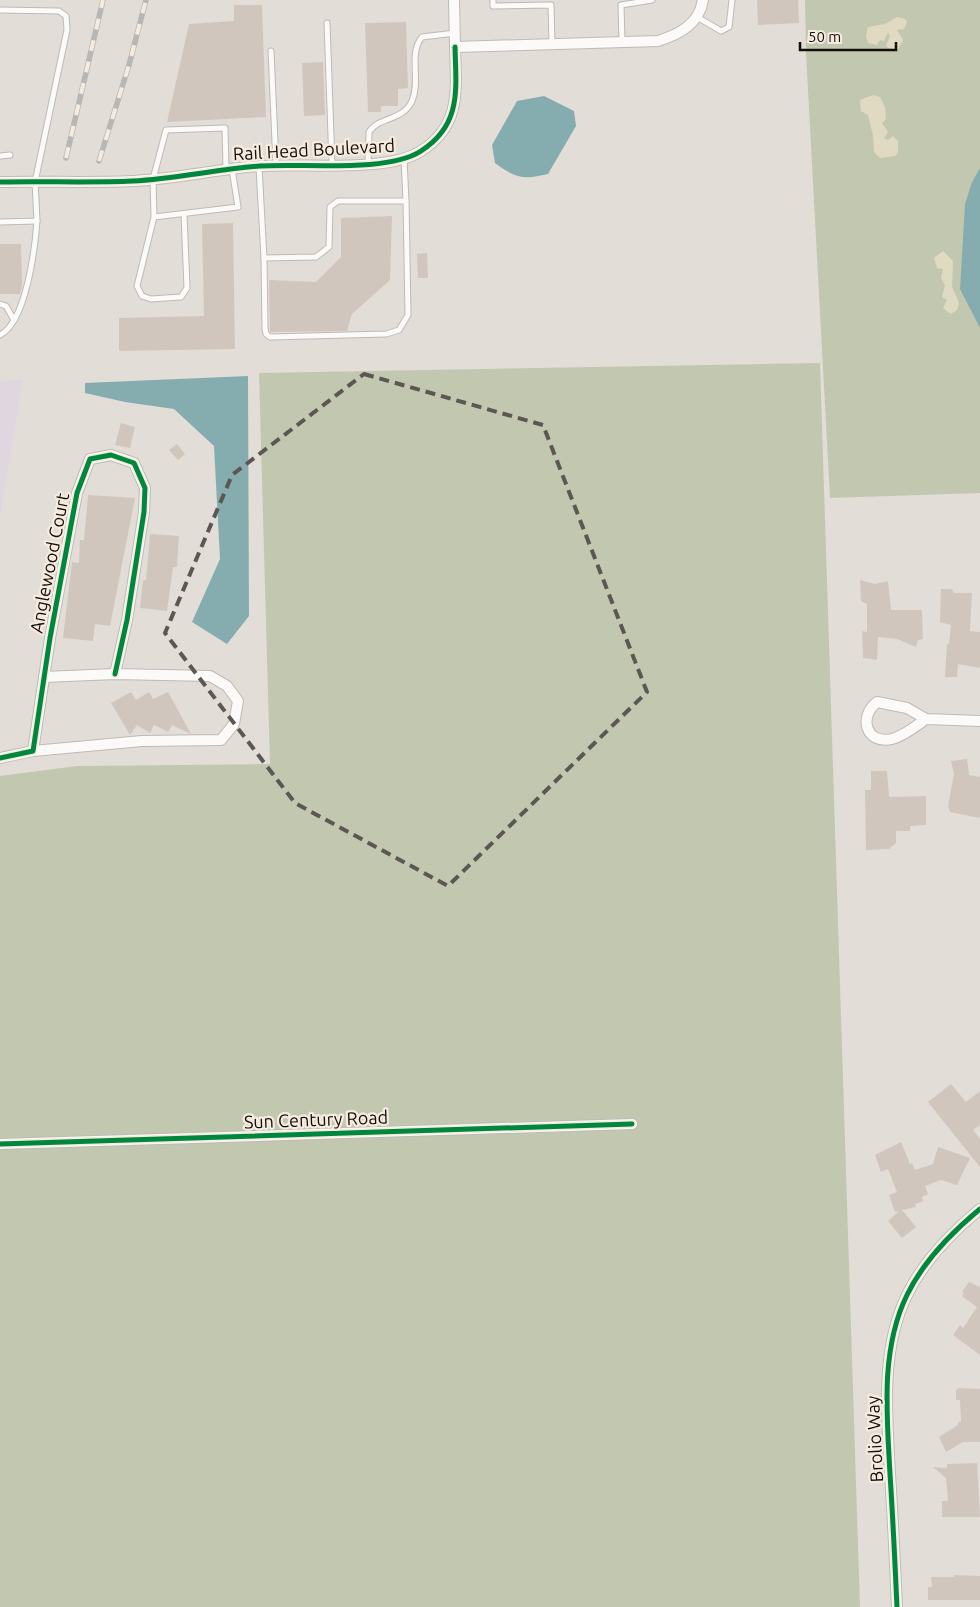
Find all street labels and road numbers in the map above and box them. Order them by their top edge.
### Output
street label: Rail Head Boulevard [232,135,396,163]
street label: Anglewood Court [26,491,72,635]
street label: Sun Century Road [244,1106,388,1132]
street label: Brolio Way [862,1395,886,1483]

